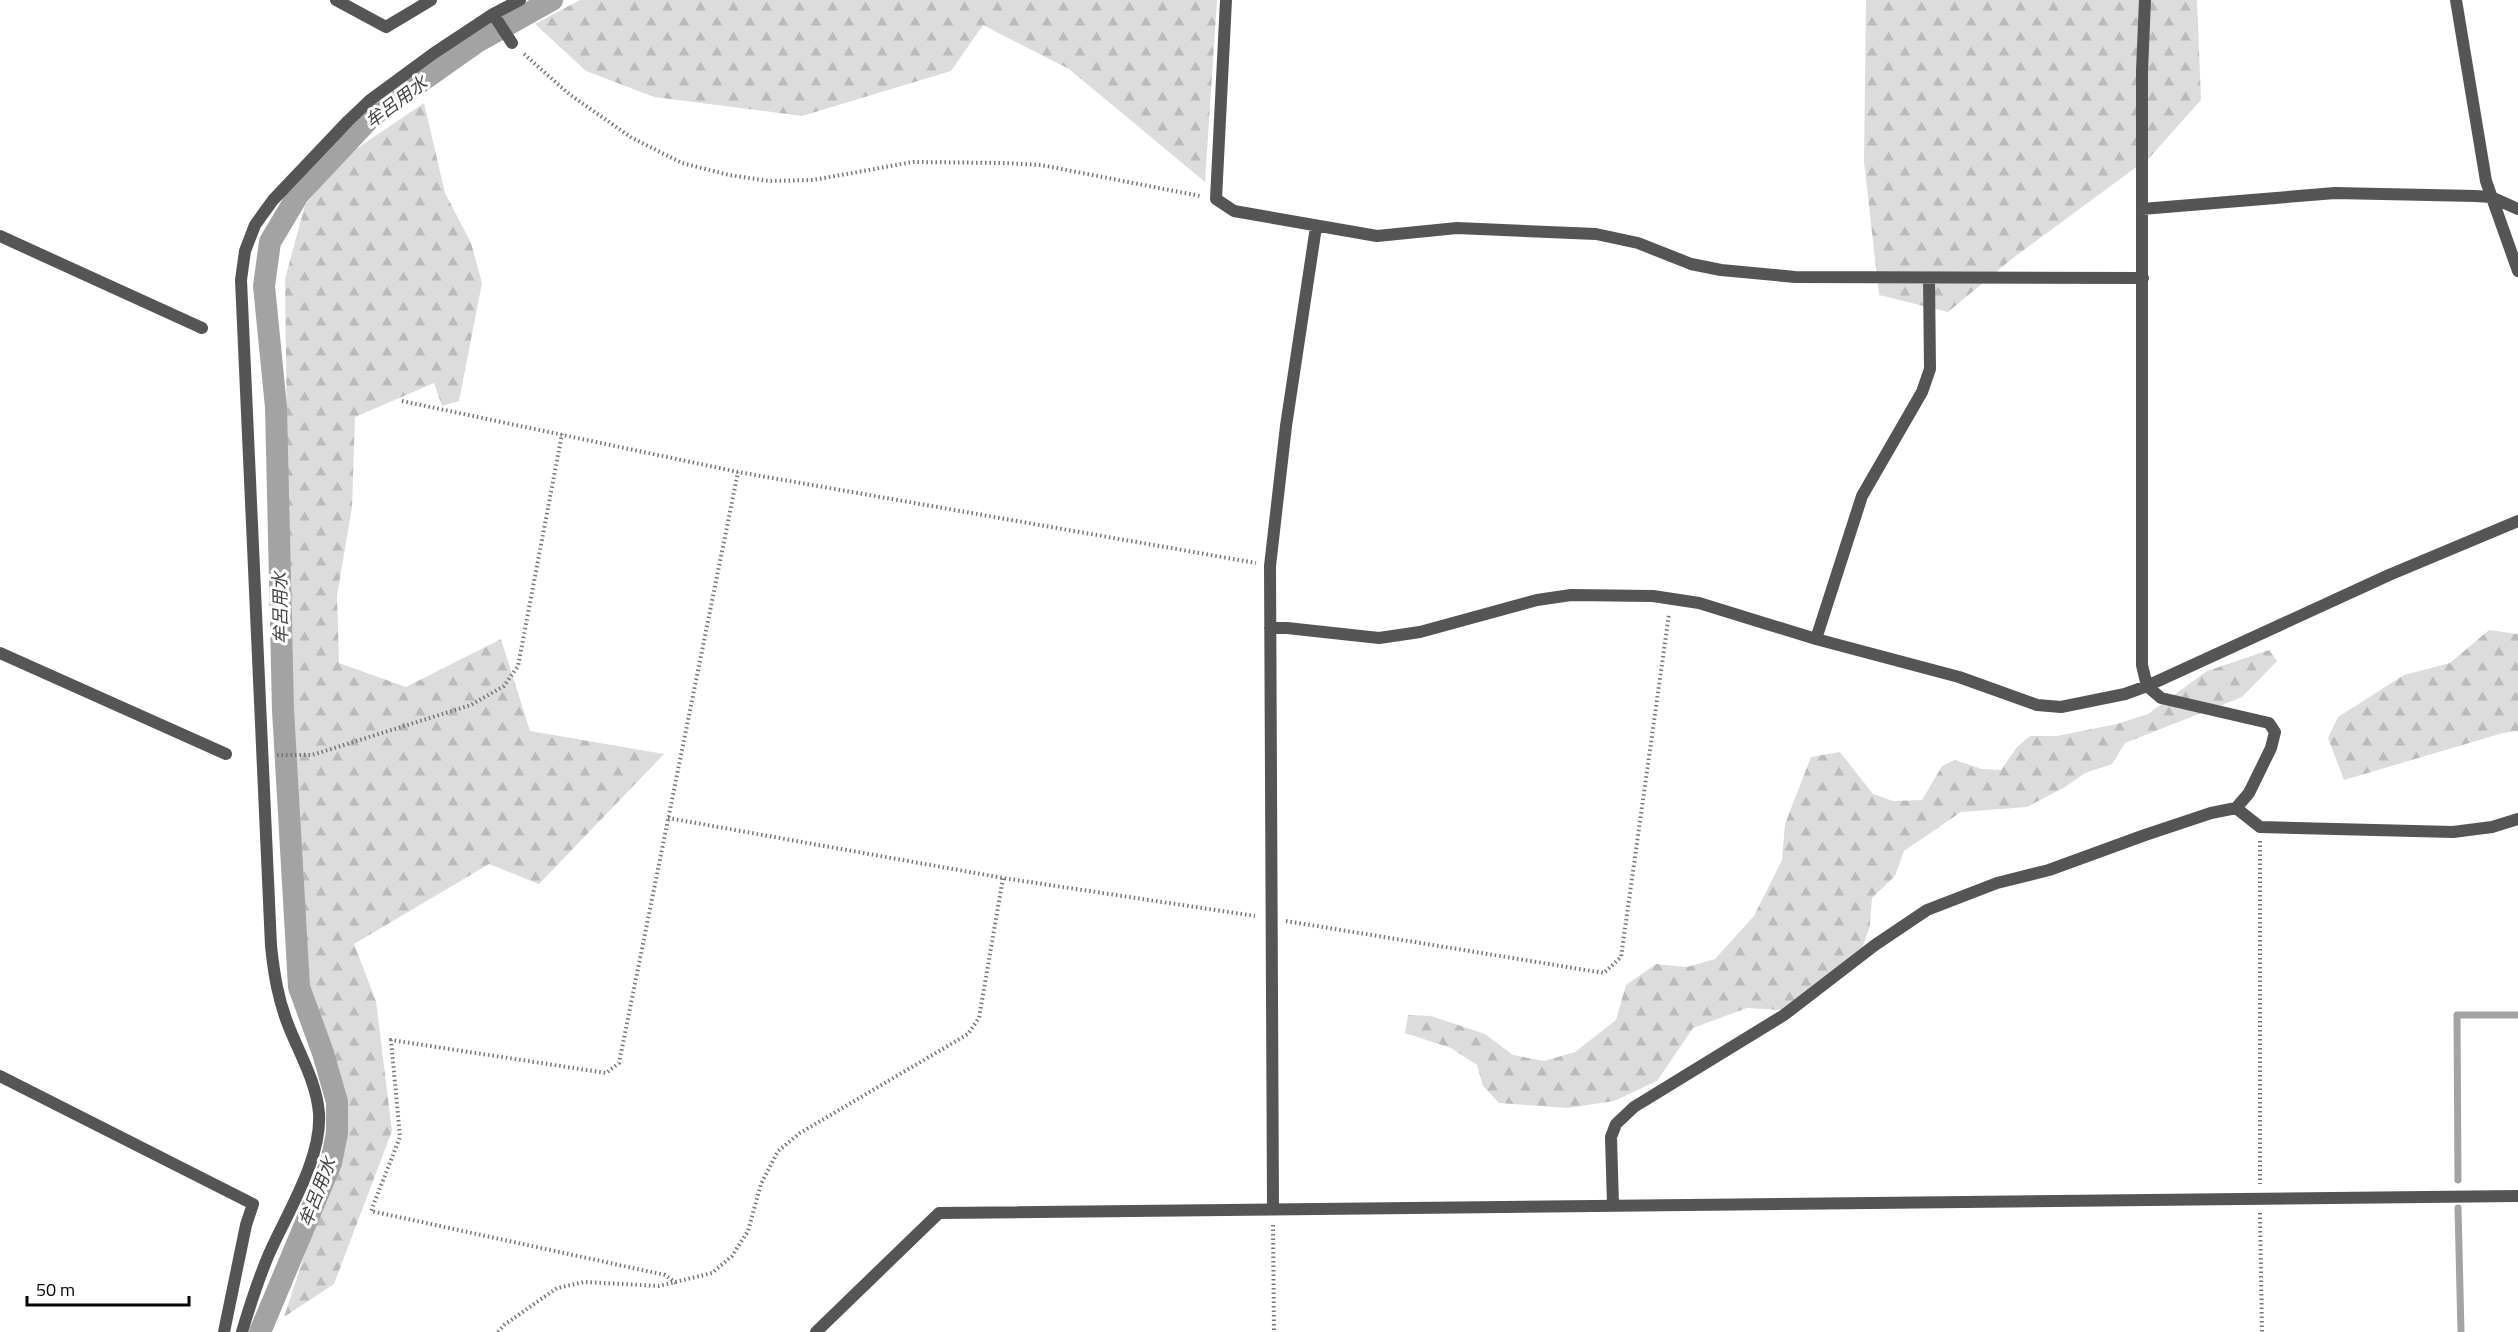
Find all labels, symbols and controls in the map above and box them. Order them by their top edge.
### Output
water label: 牟呂用水 [359,68,434,134]
water label: 牟呂用水 [266,570,294,644]
water label: 牟呂用水 [291,1152,343,1230]
scale bar [27,1269,189,1307]
text: 50 m [36,1276,75,1303]

